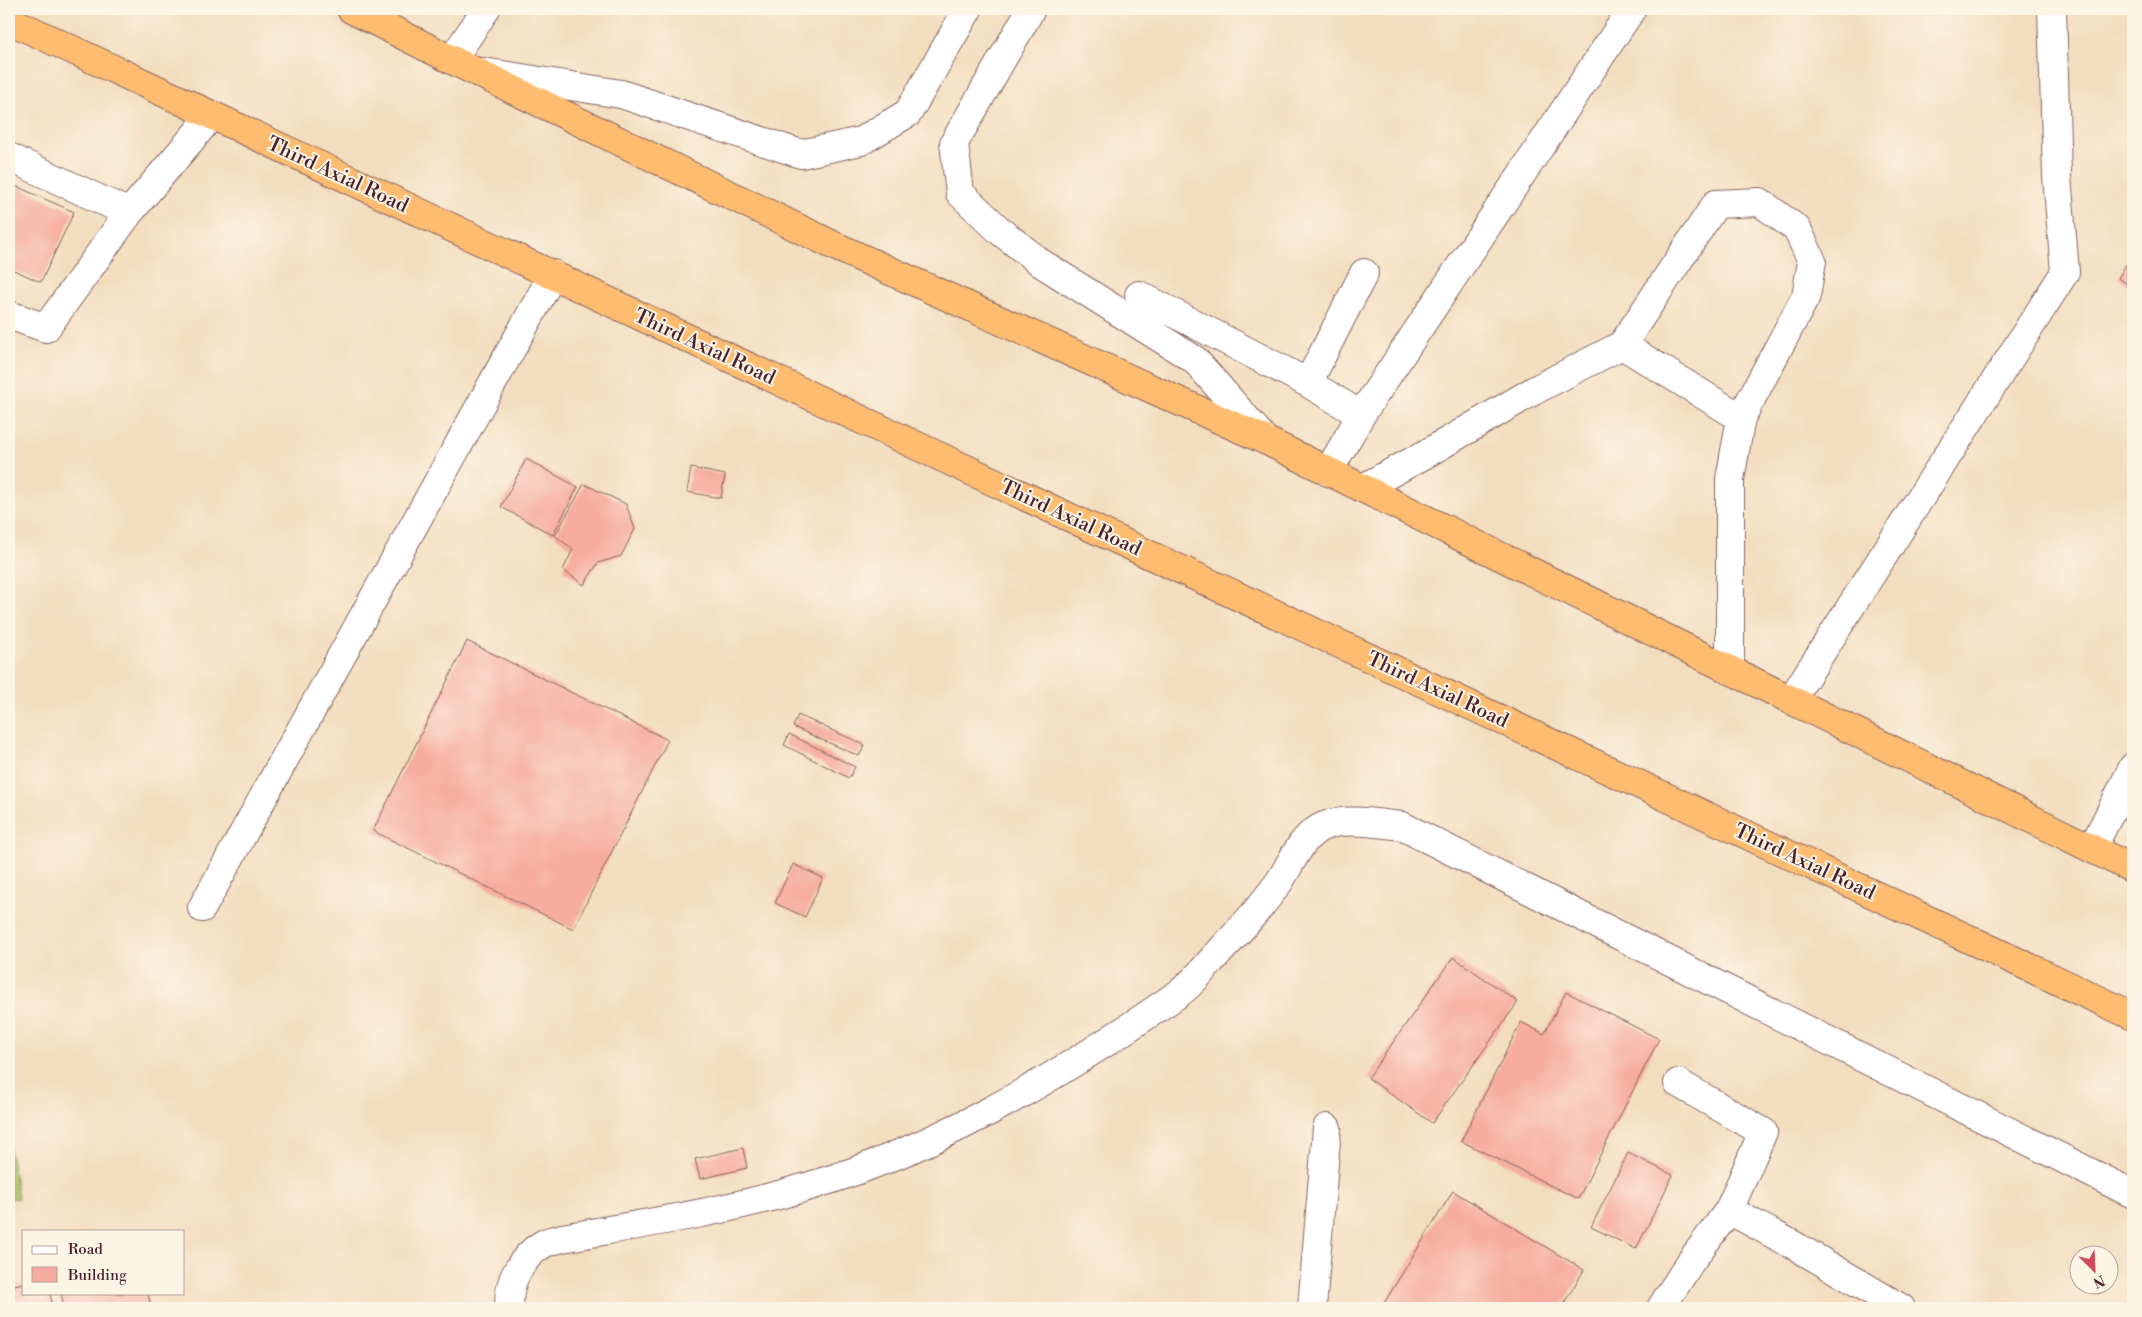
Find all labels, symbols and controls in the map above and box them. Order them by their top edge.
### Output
street label: Third Axial Road [263,132,413,219]
street label: Third Axial Road [630,304,780,391]
street label: Third Axial Road [996,475,1146,562]
street label: Third Axial Road [1363,647,1513,734]
street label: Third Axial Road [1730,819,1880,906]
legend [22,1230,185,1294]
text: Road [68,1240,103,1259]
north arrow [2070,1244,2120,1294]
text: Building [67,1266,127,1285]
text: N [2090,1270,2108,1291]

